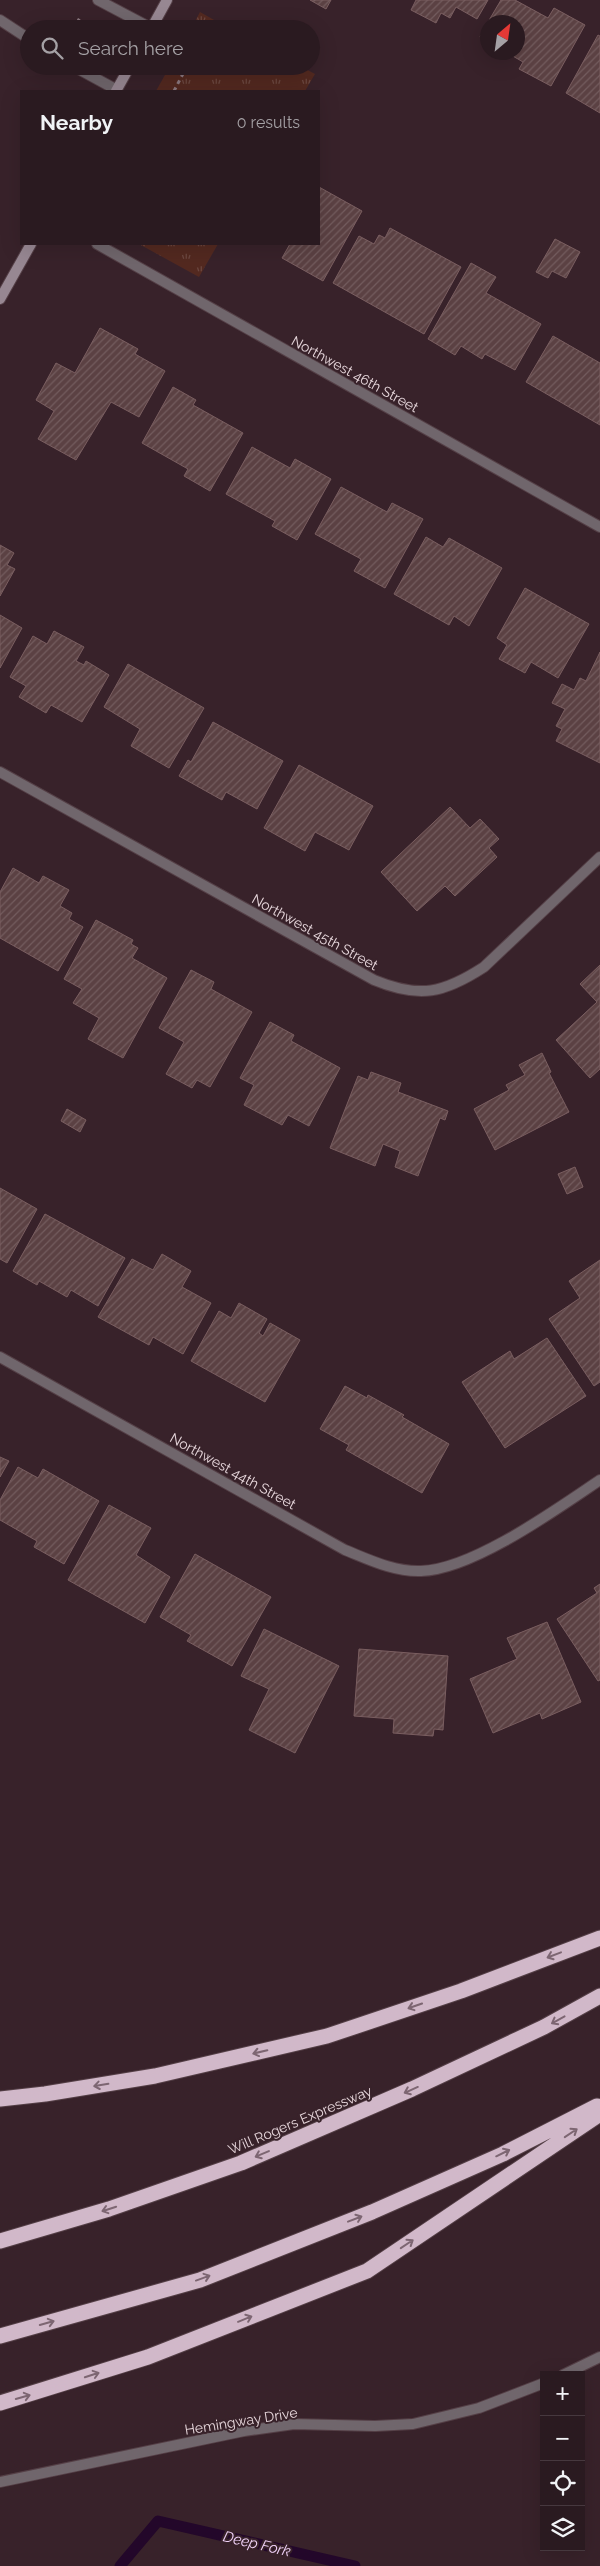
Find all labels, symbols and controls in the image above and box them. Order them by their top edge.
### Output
north arrow [480,15,525,60]
search box [20,20,320,75]
icon: search [38,34,66,62]
text: Search here [78,37,184,59]
text: Nearby [40,110,113,135]
text: 0 results [237,113,300,132]
street label: Northwest 46th Street [289,333,421,416]
street label: Northwest 45th Street [249,891,381,973]
street label: Northwest 44th Street [167,1430,299,1512]
one-way arrow [547,1951,563,1960]
one-way arrow [408,2002,424,2011]
one-way arrow [551,2015,565,2025]
one-way arrow [252,2048,268,2057]
one-way arrow [93,2080,109,2090]
street label: Will Rogers Expressway [226,2082,375,2158]
one-way arrow [404,2085,419,2095]
one-way arrow [564,2128,578,2139]
one-way arrow [495,2148,510,2158]
one-way arrow [255,2150,270,2160]
one-way arrow [101,2204,117,2214]
one-way arrow [346,2214,362,2223]
one-way arrow [400,2239,414,2249]
one-way arrow [195,2273,210,2282]
one-way arrow [237,2314,252,2323]
one-way arrow [39,2318,55,2327]
one-way arrow [84,2370,100,2380]
map controls [540,2371,585,2551]
button: + [540,2371,585,2416]
one-way arrow [15,2391,31,2401]
street label: Hemingway Drive [183,2404,299,2438]
button: − [540,2416,585,2461]
button: locate [540,2461,585,2506]
button: layers [540,2506,585,2551]
water label: Deep Fork [221,2527,293,2561]

